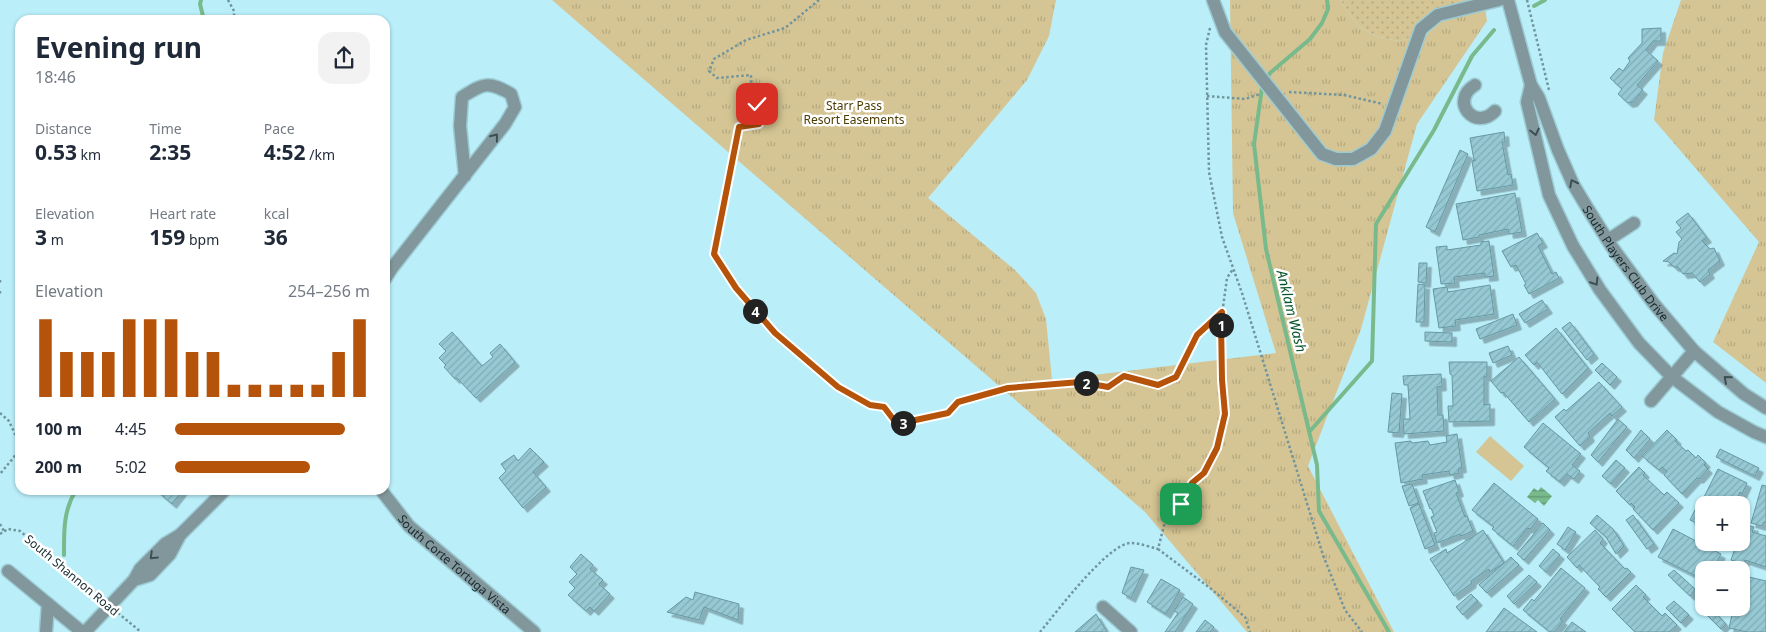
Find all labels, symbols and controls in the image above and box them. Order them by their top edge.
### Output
text: Evening run [35,28,202,66]
button: share [318,32,370,84]
text: 18:46 [35,66,76,88]
pin [736,83,778,125]
icon: check [743,90,771,118]
park label: Starr Pass Resort Easements [803,97,905,128]
text: Distance [35,119,92,138]
text: Time [149,119,182,138]
text: Pace [264,119,295,138]
one-way arrow [1529,128,1540,137]
one-way arrow [489,133,498,143]
text: 0.53 [35,138,77,166]
text: 2:35 [149,138,191,166]
text: 4:52 [264,138,306,166]
text: km [77,145,101,164]
text: /km [306,145,335,164]
one-way arrow [1569,180,1579,189]
street label: South Players Club Drive [1579,202,1673,324]
text: Elevation [35,204,95,223]
text: Heart rate [149,204,216,223]
text: kcal [264,204,289,223]
text: 3 [35,223,47,251]
text: 159 [149,223,185,251]
text: 36 [264,223,288,251]
text: m [47,230,64,249]
text: bpm [185,230,219,249]
water label: Anklam Wash [1272,267,1311,354]
one-way arrow [1589,276,1599,285]
text: Elevation [35,280,103,302]
text: 254–256 m [288,280,370,302]
pin: 4 [742,298,768,324]
text: 4 [751,302,760,321]
pin: 1 [1208,312,1234,338]
text: 1 [1217,316,1226,335]
pin: 2 [1074,370,1098,396]
text: 2 [1082,374,1091,393]
one-way arrow [1723,375,1732,384]
pin: 3 [890,410,916,436]
text: 3 [899,414,908,433]
text: 100 m [35,418,82,440]
text: 4:45 [115,418,147,440]
text: 200 m [35,456,82,478]
text: 5:02 [115,456,147,478]
pin [1160,483,1202,525]
icon: arrive [1167,490,1195,518]
map controls [1695,496,1750,616]
button: + [1695,496,1750,551]
street label: South Corte Tortuga Vista [394,511,515,618]
street label: South Shannon Road [21,530,123,620]
one-way arrow [150,550,159,559]
button: − [1695,561,1750,616]

